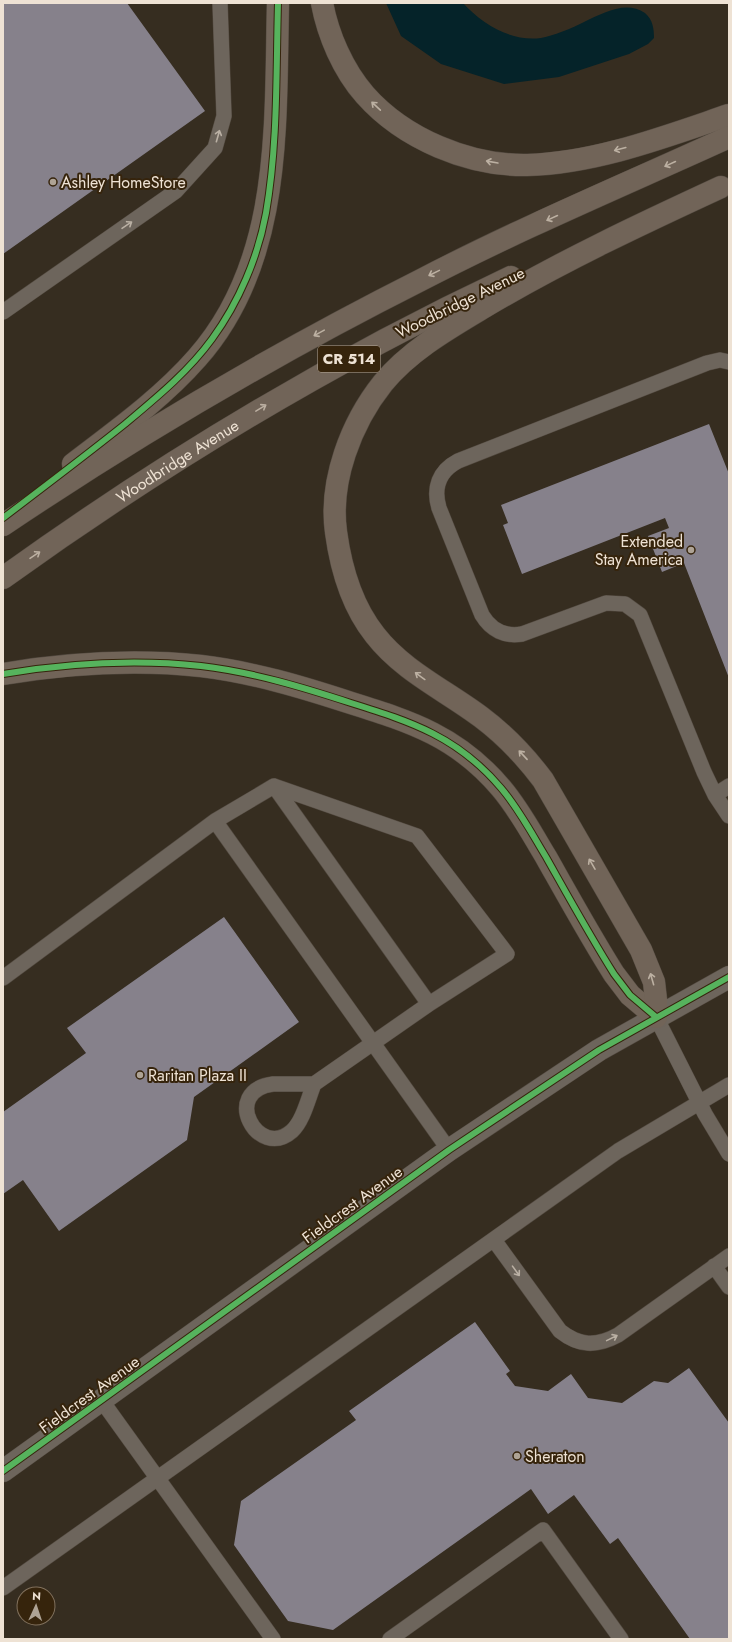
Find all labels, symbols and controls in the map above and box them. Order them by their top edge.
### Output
one-way arrow [371,102,382,111]
one-way arrow [215,130,223,143]
one-way arrow [614,146,627,153]
one-way arrow [486,157,499,165]
one-way arrow [665,161,677,168]
place label: Ashley HomeStore [61,171,186,194]
marker: Ashley HomeStore [48,177,58,187]
one-way arrow [546,214,558,222]
one-way arrow [121,221,132,229]
street label: Woodbridge Avenue [392,261,529,344]
one-way arrow [428,270,440,277]
one-way arrow [313,329,325,337]
road number: CR 514 [318,346,380,372]
one-way arrow [255,403,267,411]
street label: Woodbridge Avenue [112,414,243,509]
place label: Extended Stay America [595,530,683,571]
marker: Extended Stay America [686,545,696,555]
one-way arrow [29,551,40,559]
one-way arrow [415,672,426,680]
one-way arrow [518,750,527,760]
one-way arrow [588,858,596,870]
one-way arrow [648,973,655,986]
place label: Raritan Plaza II [148,1064,247,1087]
marker: Raritan Plaza II [135,1070,145,1080]
street label: Fieldcrest Avenue [297,1160,407,1249]
one-way arrow [512,1266,520,1277]
one-way arrow [605,1334,617,1341]
street label: Fieldcrest Avenue [34,1350,144,1439]
place label: Sheraton [525,1445,585,1468]
marker: Sheraton [512,1451,522,1461]
north arrow [16,1586,56,1626]
text: N [32,1588,41,1604]

